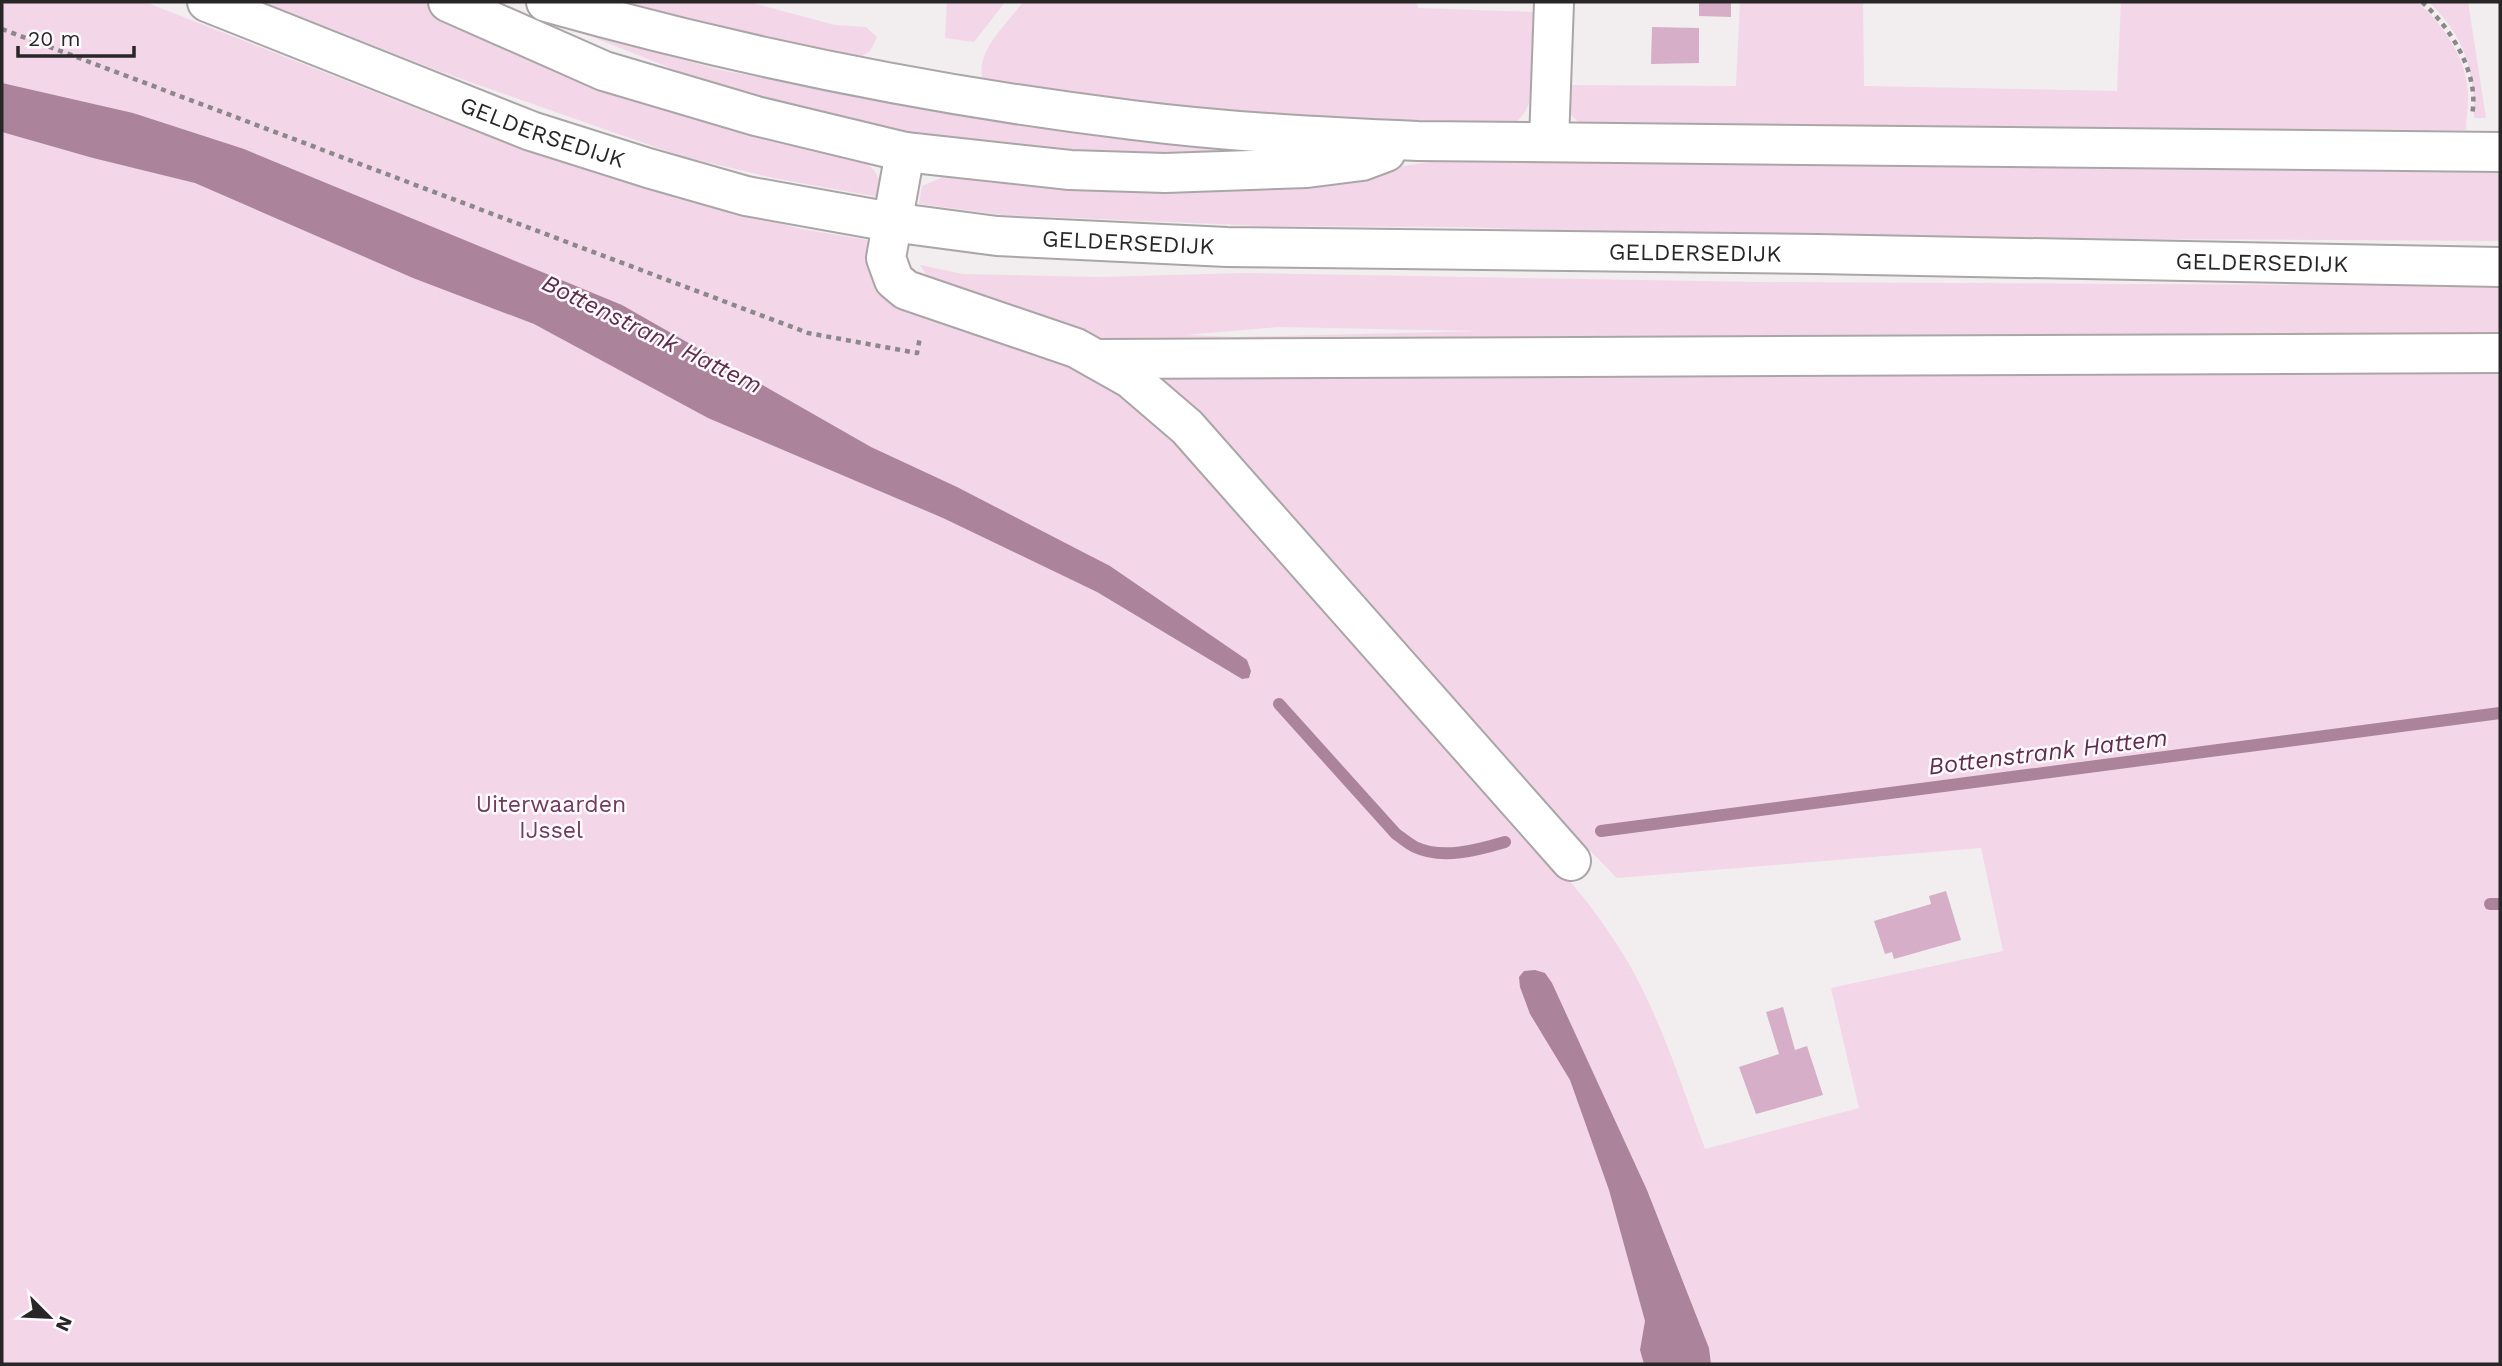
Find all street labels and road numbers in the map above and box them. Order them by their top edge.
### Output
street label: GELDERSEDIJK [456,91,628,173]
street label: GELDERSEDIJK [1041,225,1215,260]
street label: GELDERSEDIJK [1609,238,1782,267]
street label: GELDERSEDIJK [2175,247,2349,278]

